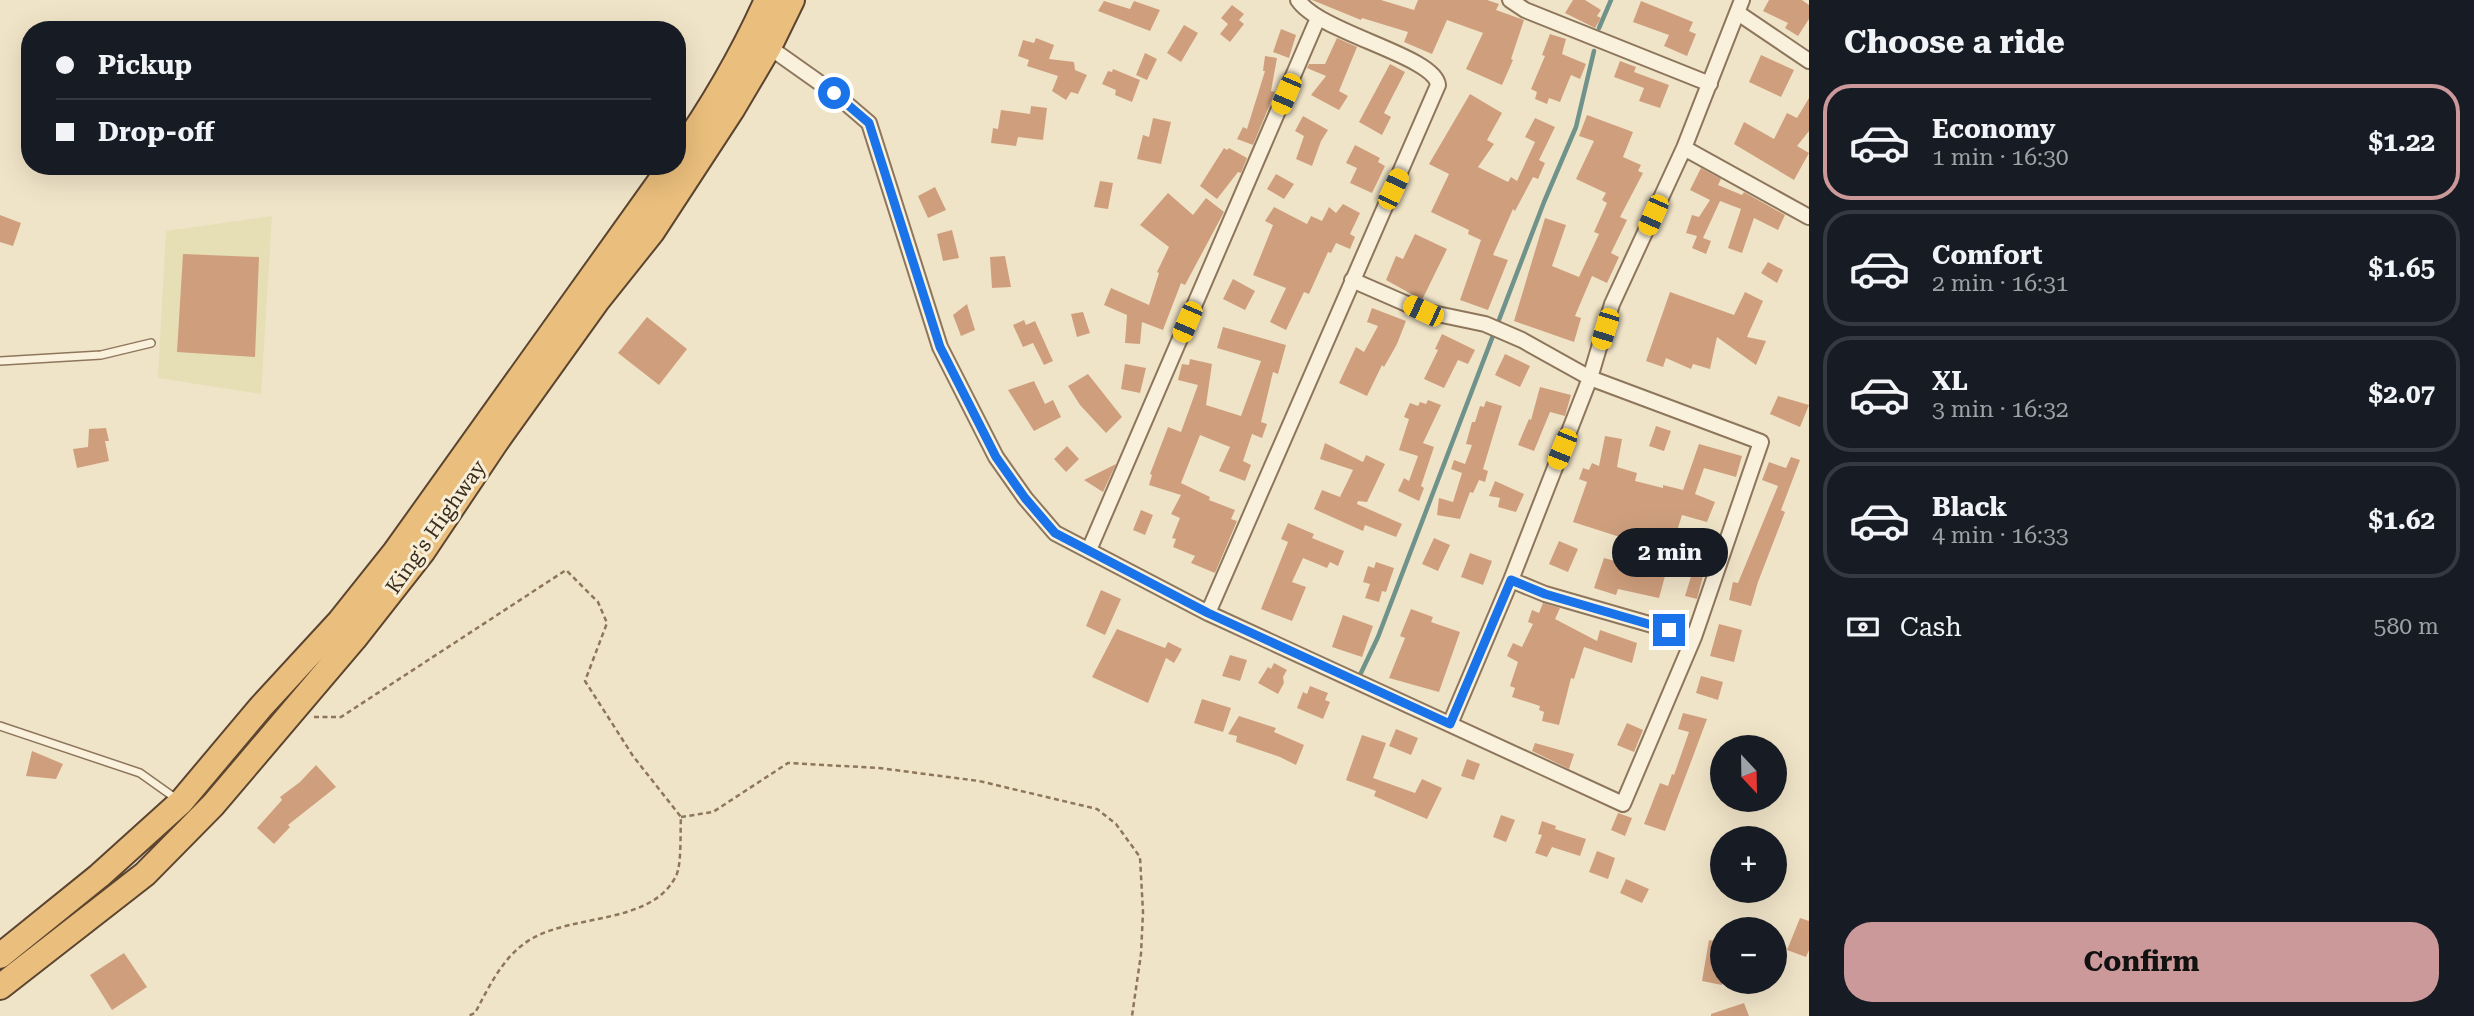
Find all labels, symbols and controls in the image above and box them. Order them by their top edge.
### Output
text: Choose a ride [1844,23,2065,61]
text: Pickup [98,50,192,80]
car [1269,71,1304,117]
route start [818,77,850,109]
icon: car [1848,111,1911,174]
text: Economy [1932,114,2055,144]
text: Drop-off [98,117,214,147]
text: $1.22 [2369,127,2435,157]
text: 1 min · 16:30 [1932,144,2069,171]
car [1375,166,1412,212]
car [1635,192,1672,238]
icon: car [1848,237,1911,300]
text: Comfort [1932,240,2042,270]
text: $1.65 [2369,253,2435,283]
text: 2 min · 16:31 [1932,270,2069,297]
car [1400,293,1447,329]
car [1170,299,1205,345]
car [1589,306,1622,352]
icon: car [1848,363,1911,426]
text: XL [1932,366,1968,396]
text: $2.07 [2369,379,2435,409]
text: 3 min · 16:32 [1932,396,2069,423]
car [1545,426,1580,472]
street label: King's Highway [381,455,491,598]
icon: car [1848,489,1911,552]
text: Black [1932,492,2007,522]
text: $1.62 [2369,505,2435,535]
text: 4 min · 16:33 [1932,522,2069,549]
callout: 2 min [1611,528,1727,578]
text: 2 min [1638,539,1702,566]
icon: cash [1844,608,1882,646]
text: Cash [1900,612,1962,642]
text: 580 m [2374,613,2439,640]
route end [1653,614,1685,646]
north arrow [1710,735,1787,812]
map controls [1710,735,1787,994]
button: + [1710,826,1787,903]
button: − [1710,917,1787,994]
button: Confirm [1844,922,2439,1002]

